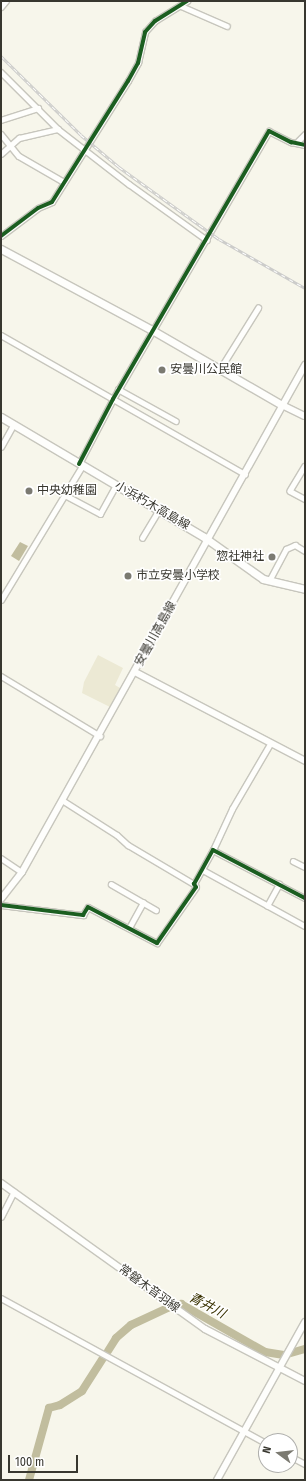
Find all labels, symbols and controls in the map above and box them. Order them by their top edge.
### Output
place label: 安曇川公民館 [170,363,242,377]
marker: 安曇川公民館 [157,365,167,375]
street label: 小浜朽木高島線 [112,479,192,533]
place label: 中央幼稚園 [37,484,97,498]
marker: 中央幼稚園 [24,486,34,496]
place label: 惣社神社 [216,550,264,564]
marker: 惣社神社 [267,552,277,562]
place label: 市立安曇小学校 [136,569,220,583]
marker: 市立安曇小学校 [123,571,133,581]
street label: 安曇川高島線 [132,599,180,669]
street label: 常磐木音羽線 [116,1262,182,1316]
water label: 青井川 [186,1290,228,1322]
north arrow [258,1433,298,1473]
text: N [260,1445,274,1455]
scale bar [10,1447,80,1473]
text: 100 m [15,1455,44,1469]

